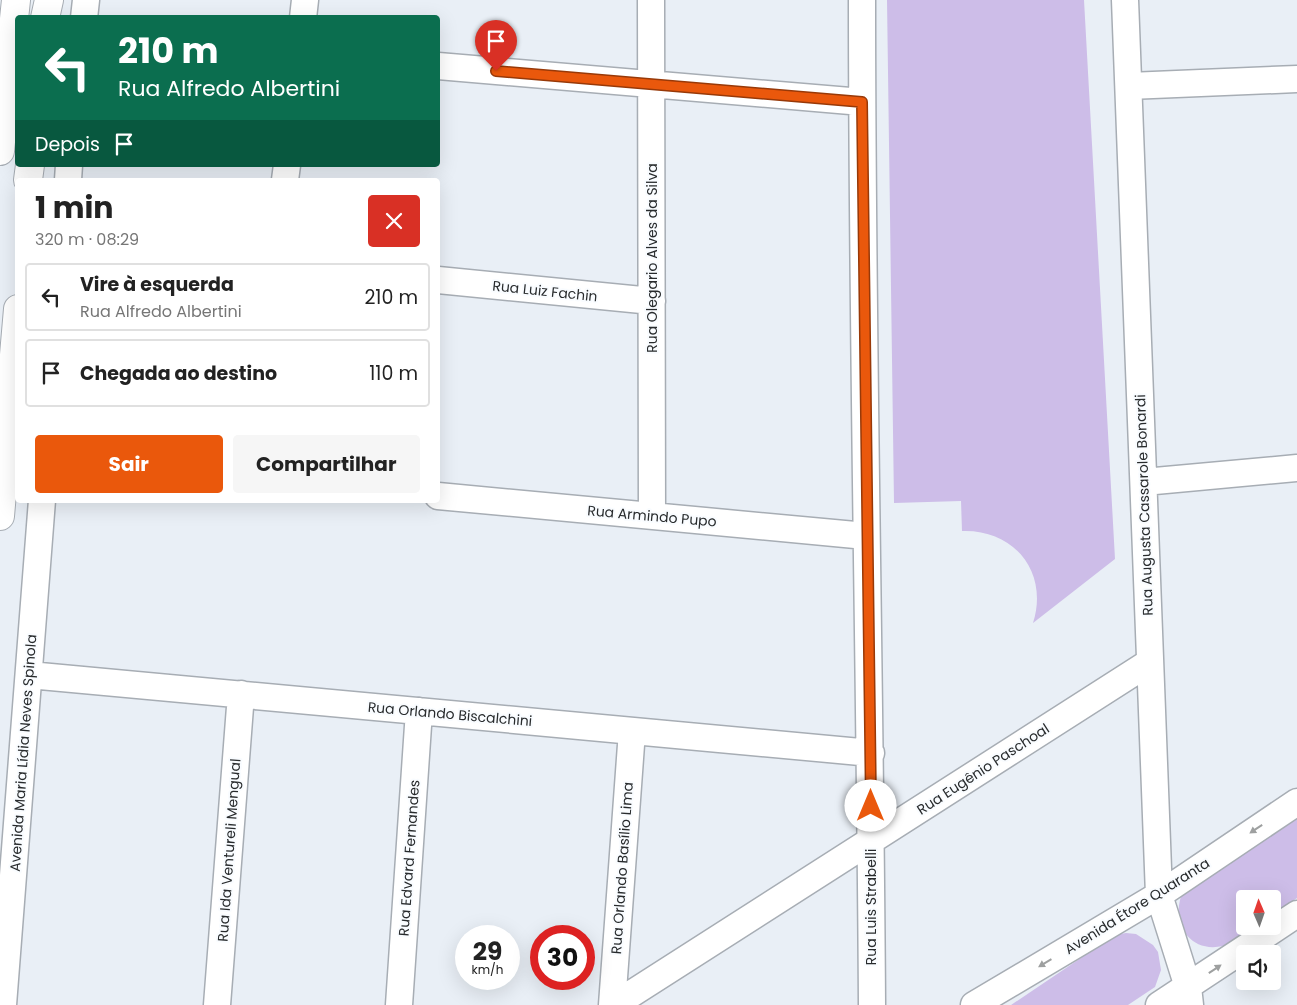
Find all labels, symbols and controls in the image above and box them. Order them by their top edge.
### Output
pin [475,20,517,71]
text: 210 m [118,26,218,75]
icon: arrive [482,27,510,55]
icon: left [35,35,100,100]
text: Rua Alfredo Albertini [118,73,340,104]
icon: arrive [110,130,138,158]
text: Depois [35,131,100,158]
street label: Rua Olegario Alves da Silva [642,163,662,353]
text: 1 min [35,186,113,229]
button: close [368,195,420,247]
text: 320 m · 08:29 [35,228,139,251]
text: Vire à esquerda [80,271,234,298]
street label: Rua Luiz Fachin [491,276,599,306]
icon: left [37,283,65,311]
text: 210 m [364,284,418,311]
text: Rua Alfredo Albertini [80,300,242,323]
icon: arrive [37,359,65,387]
text: Chegada ao destino [80,360,277,387]
text: 110 m [369,360,418,387]
street label: Rua Augusta Cassarole Bonardi [1130,394,1158,616]
button: Sair [35,435,223,493]
button: Compartilhar [233,435,420,493]
street label: Rua Armindo Pupo [586,500,718,532]
street label: Avenida Maria Lídia Neves Spinola [5,634,41,872]
street label: Rua Orlando Biscalchini [367,697,533,731]
street label: Rua Eugênio Paschoal [913,719,1053,819]
street label: Rua Ida Ventureli Mengual [213,758,245,942]
street label: Rua Edvard Fernandes [394,779,424,937]
position arrow [844,779,896,831]
street label: Rua Orlando Basílio Lima [606,781,638,955]
one-way arrow [1250,825,1263,834]
street label: Rua Luis Strabelli [861,849,881,965]
street label: Avenida Étore Quaranta [1061,853,1213,959]
north arrow [1236,890,1281,935]
map controls [1236,890,1281,990]
speed limit sign: 30 [530,925,595,990]
text: 29 [473,934,502,969]
button: sound [1236,945,1281,990]
one-way arrow [1039,958,1052,967]
text: km/h [472,961,503,978]
one-way arrow [1208,964,1222,974]

